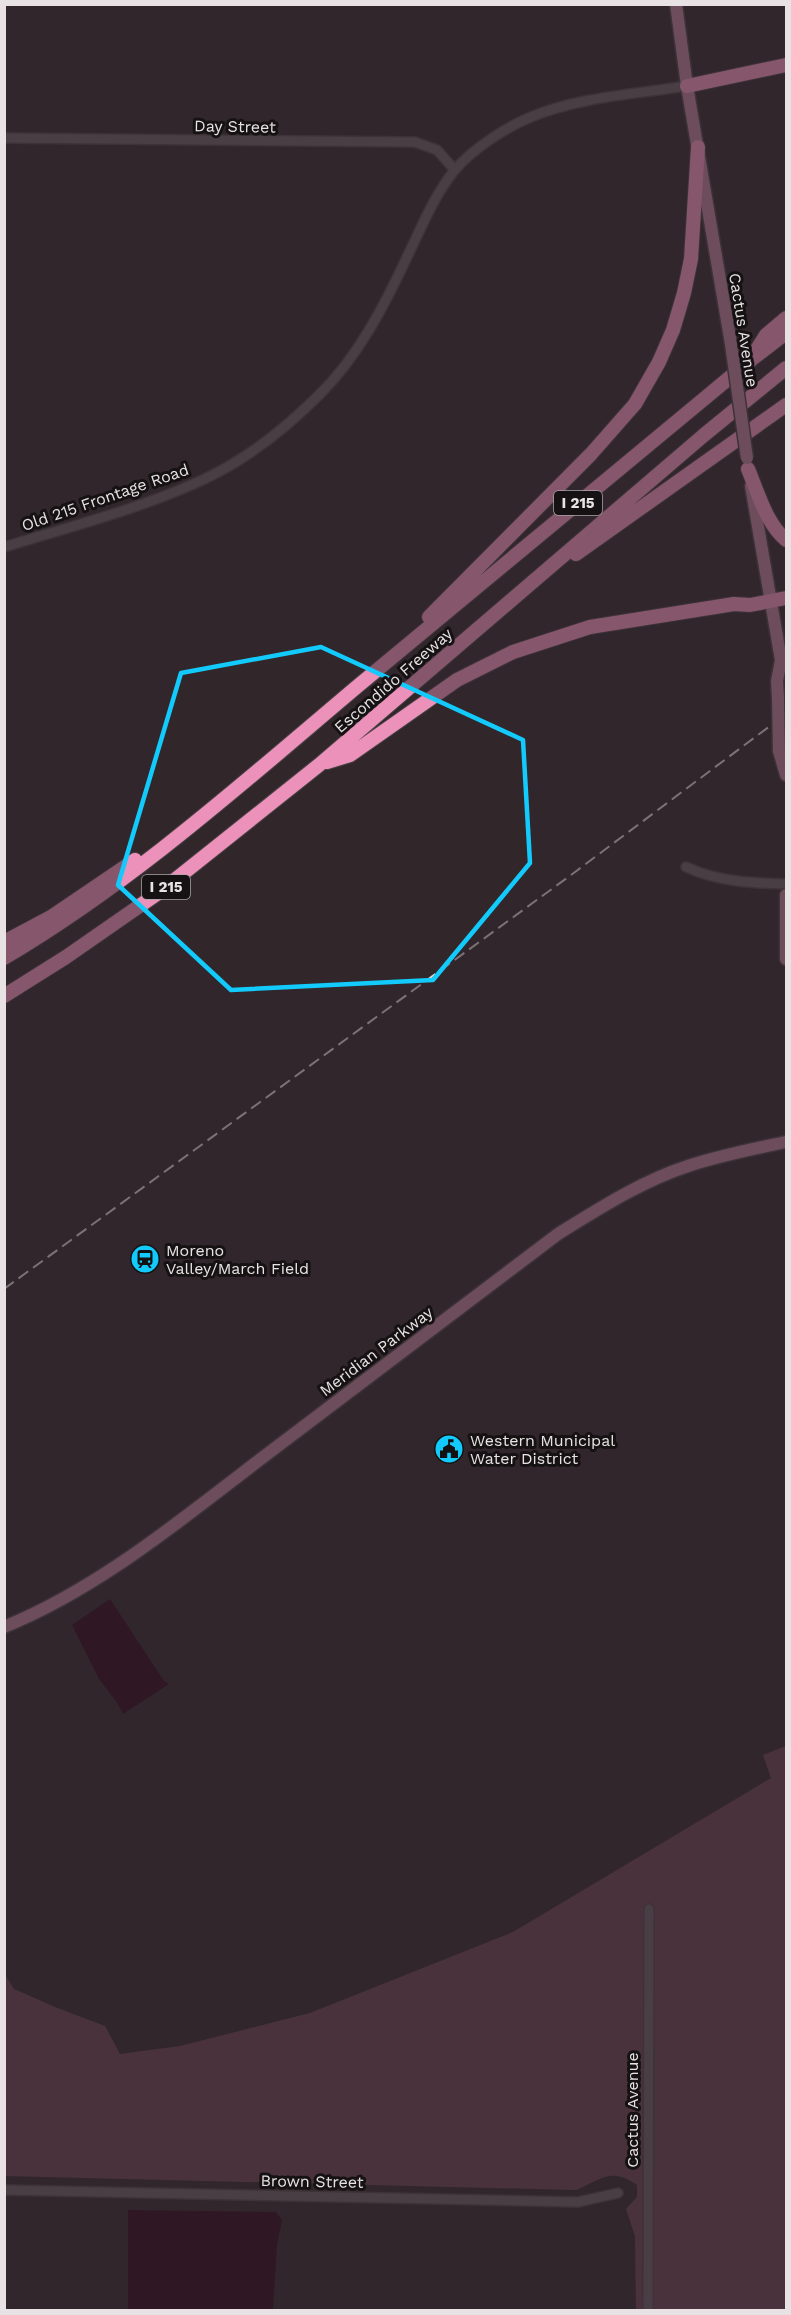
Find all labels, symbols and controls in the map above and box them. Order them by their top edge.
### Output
street label: Day Street [194,116,276,137]
street label: Cactus Avenue [725,272,762,389]
street label: Old 215 Frontage Road [19,460,191,535]
road number: I 215 [554,491,602,515]
street label: Escondido Freeway [330,623,457,737]
road number: I 215 [142,875,190,899]
place label: Moreno Valley/March Field [166,1241,309,1278]
station icon: Moreno Valley/March Field [129,1243,161,1275]
street label: Meridian Parkway [316,1302,437,1400]
place label: Western Municipal Water District [470,1431,615,1468]
public building icon: Western Municipal Water District [433,1433,465,1465]
street label: Cactus Avenue [623,2052,642,2168]
street label: Brown Street [260,2171,364,2192]

